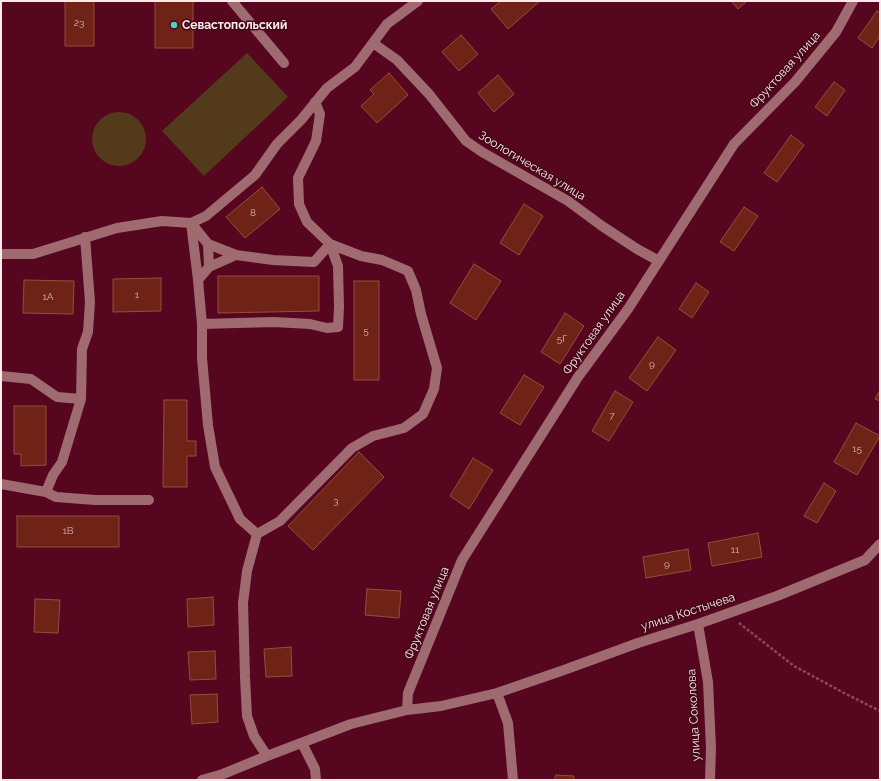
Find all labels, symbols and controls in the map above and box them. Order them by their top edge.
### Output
house number: 23 [74,17,84,29]
place label: Севастопольский [182,18,287,32]
marker: Севастопольский [169,20,179,30]
street label: Фруктовая улица [747,29,823,111]
street label: Зоологическая улица [476,128,588,204]
house number: 8 [250,207,256,219]
street label: Фруктовая улица [560,288,628,378]
house number: 1 [135,289,139,301]
house number: 1А [42,291,54,303]
house number: 5 [363,325,369,337]
house number: 5Г [557,333,567,345]
house number: 9 [649,358,655,370]
house number: 7 [609,410,615,422]
house number: 15 [852,443,862,455]
house number: 3 [333,495,339,507]
house number: 1В [63,525,73,537]
house number: 11 [731,544,739,556]
house number: 9 [664,558,670,570]
street label: Фруктовая улица [402,565,452,661]
street label: улица Костычева [639,590,737,634]
street label: улица Соколова [684,669,704,761]

